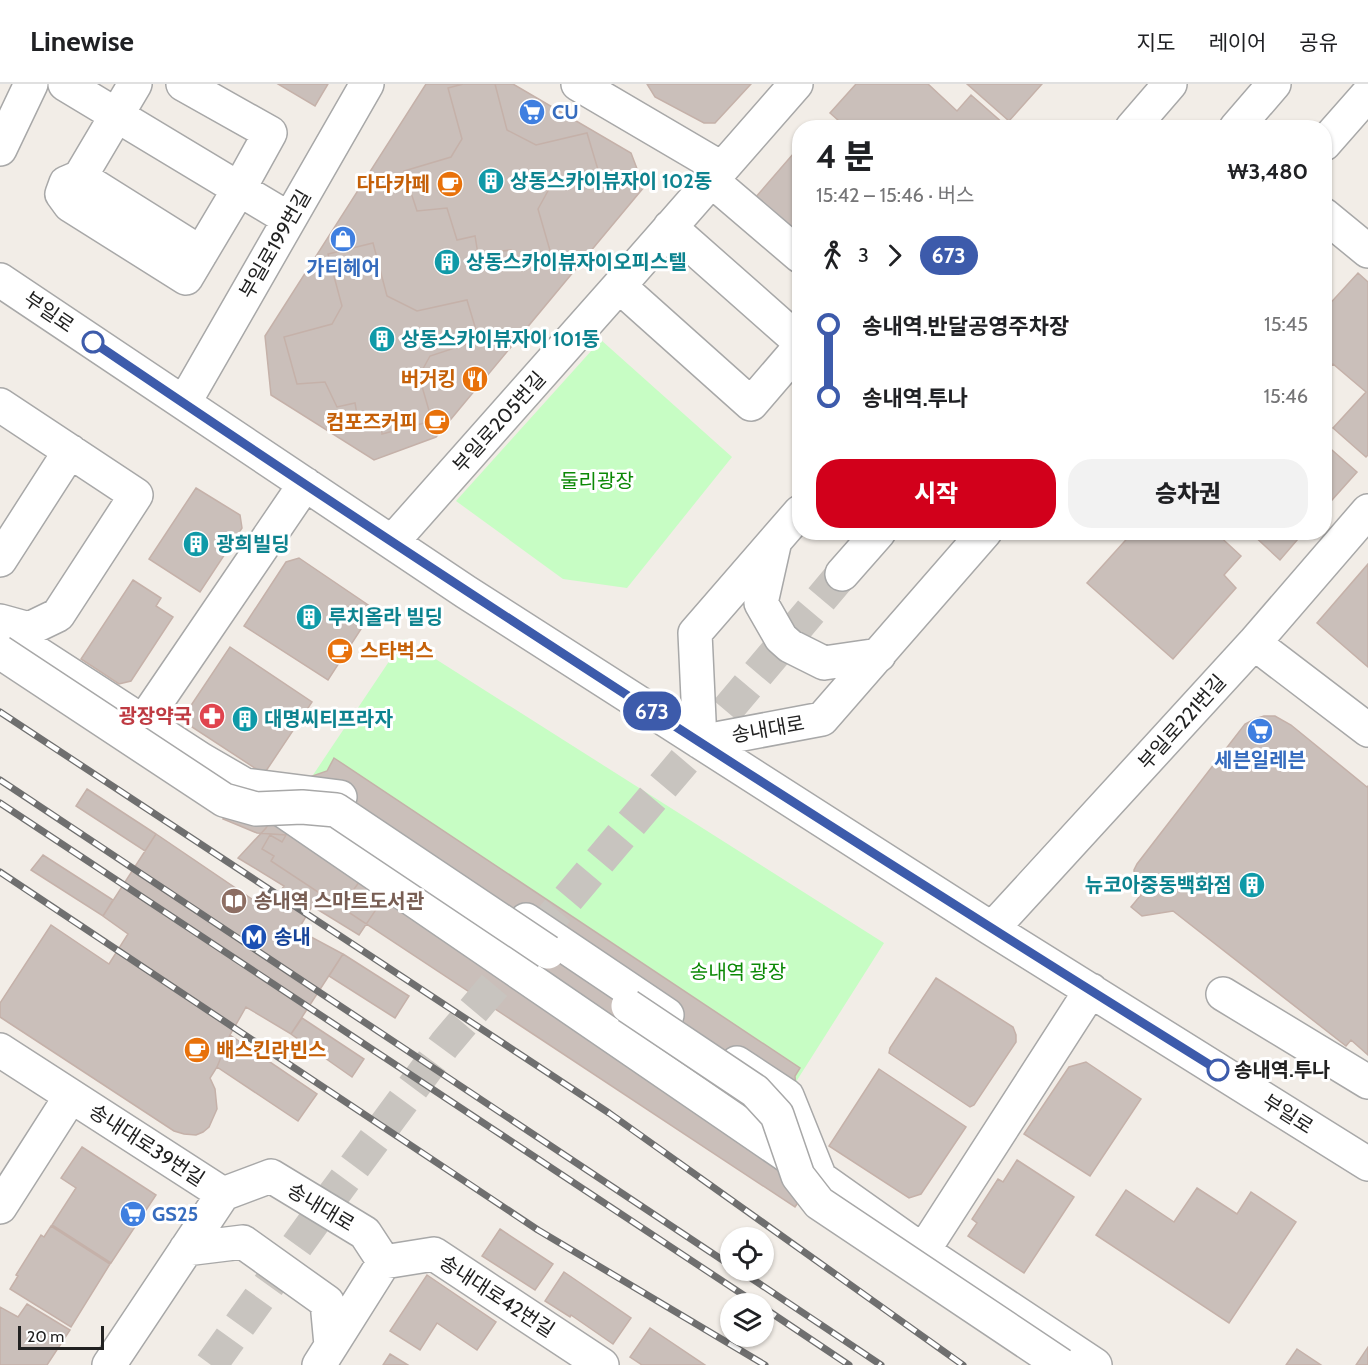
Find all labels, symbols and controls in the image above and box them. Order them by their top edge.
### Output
text: Linewise [30,24,134,58]
text: 지도 [1137,30,1175,55]
text: 레이어 [1208,30,1266,55]
text: 공유 [1299,30,1338,55]
supermarket icon: CU [517,97,547,127]
place label: CU [552,100,579,124]
text: 4 분 [816,136,874,176]
text: ₩3,480 [1227,158,1308,185]
building icon: 상동스카이뷰자이 102동 [476,166,506,196]
cafe icon: 다다카페 [435,169,465,199]
place label: 상동스카이뷰자이 102동 [510,169,712,193]
place label: 다다카페 [356,172,430,196]
text: 15:42 – 15:46 · 버스 [816,183,974,207]
street label: 부일로199번길 [234,185,316,303]
shop icon: 가티헤어 [328,224,358,254]
icon: walk [816,239,849,272]
icon: forward [878,239,911,272]
text: 3 [858,243,869,267]
text: 673 [932,243,966,268]
building icon: 상동스카이뷰자이오피스텔 [432,247,462,277]
place label: 상동스카이뷰자이오피스텔 [466,250,687,274]
place label: 가티헤어 [306,256,380,280]
street label: 부일로 [19,287,79,337]
text: 15:45 [1264,312,1308,336]
text: 송내역.반달공영주차장 [862,313,1069,340]
building icon: 상동스카이뷰자이 101동 [367,324,397,354]
place label: 상동스카이뷰자이 101동 [401,327,600,351]
unlabelled marker [82,331,104,353]
restaurant icon: 버거킹 [460,364,490,394]
place label: 버거킹 [401,367,456,391]
street label: 부일로205번길 [448,367,550,477]
text: 15:46 [1264,384,1308,408]
text: 송내역.투나 [862,385,968,412]
cafe icon: 컴포즈커피 [422,407,452,437]
place label: 컴포즈커피 [326,410,418,434]
button: 시작 [816,459,1056,528]
button: 승차권 [1068,459,1308,528]
park label: 둘리광장 [560,469,634,493]
building icon: 광희빌딩 [181,529,211,559]
place label: 광희빌딩 [216,532,290,556]
building icon: 루치올라 빌딩 [294,602,324,632]
place label: 루치올라 빌딩 [328,605,443,629]
cafe icon: 스타벅스 [325,636,355,666]
place label: 스타벅스 [360,639,434,663]
street label: 부일로221번길 [1133,670,1231,774]
line badge: 673 [618,692,686,730]
text: 673 [635,699,669,724]
pharmacy icon: 광장약국 [197,701,227,731]
place label: 광장약국 [118,704,192,728]
building icon: 대명씨티프라자 [230,704,260,734]
place label: 대명씨티프라자 [264,707,393,731]
street label: 송내대로 [730,711,806,747]
supermarket icon: 세븐일레븐 [1245,716,1275,746]
place label: 세븐일레븐 [1214,748,1306,772]
building icon: 뉴코아중동백화점 [1237,870,1267,900]
place label: 뉴코아중동백화점 [1085,873,1232,897]
library icon: 송내역 스마트도서관 [219,886,249,916]
place label: 송내역 스마트도서관 [254,889,425,913]
metro station icon: 송내 [239,922,269,952]
place label: 송내 [274,925,311,949]
park label: 송내역 광장 [690,960,786,984]
cafe icon: 배스킨라빈스 [182,1035,212,1065]
place label: 배스킨라빈스 [216,1038,326,1062]
place label: 송내역.투나 [1234,1058,1330,1082]
marker: 송내역.투나 [1207,1059,1229,1081]
street label: 부일로 [1258,1089,1318,1139]
street label: 송내대로39번길 [85,1099,209,1191]
street label: 송내대로 [283,1178,359,1236]
supermarket icon: GS25 [118,1199,148,1229]
place label: GS25 [152,1202,198,1226]
map controls [720,1227,774,1347]
button: locate [720,1227,774,1281]
street label: 송내대로42번길 [435,1250,559,1342]
button: layers [720,1293,774,1347]
scale bar [18,1323,104,1350]
text: 20 m [27,1327,64,1346]

